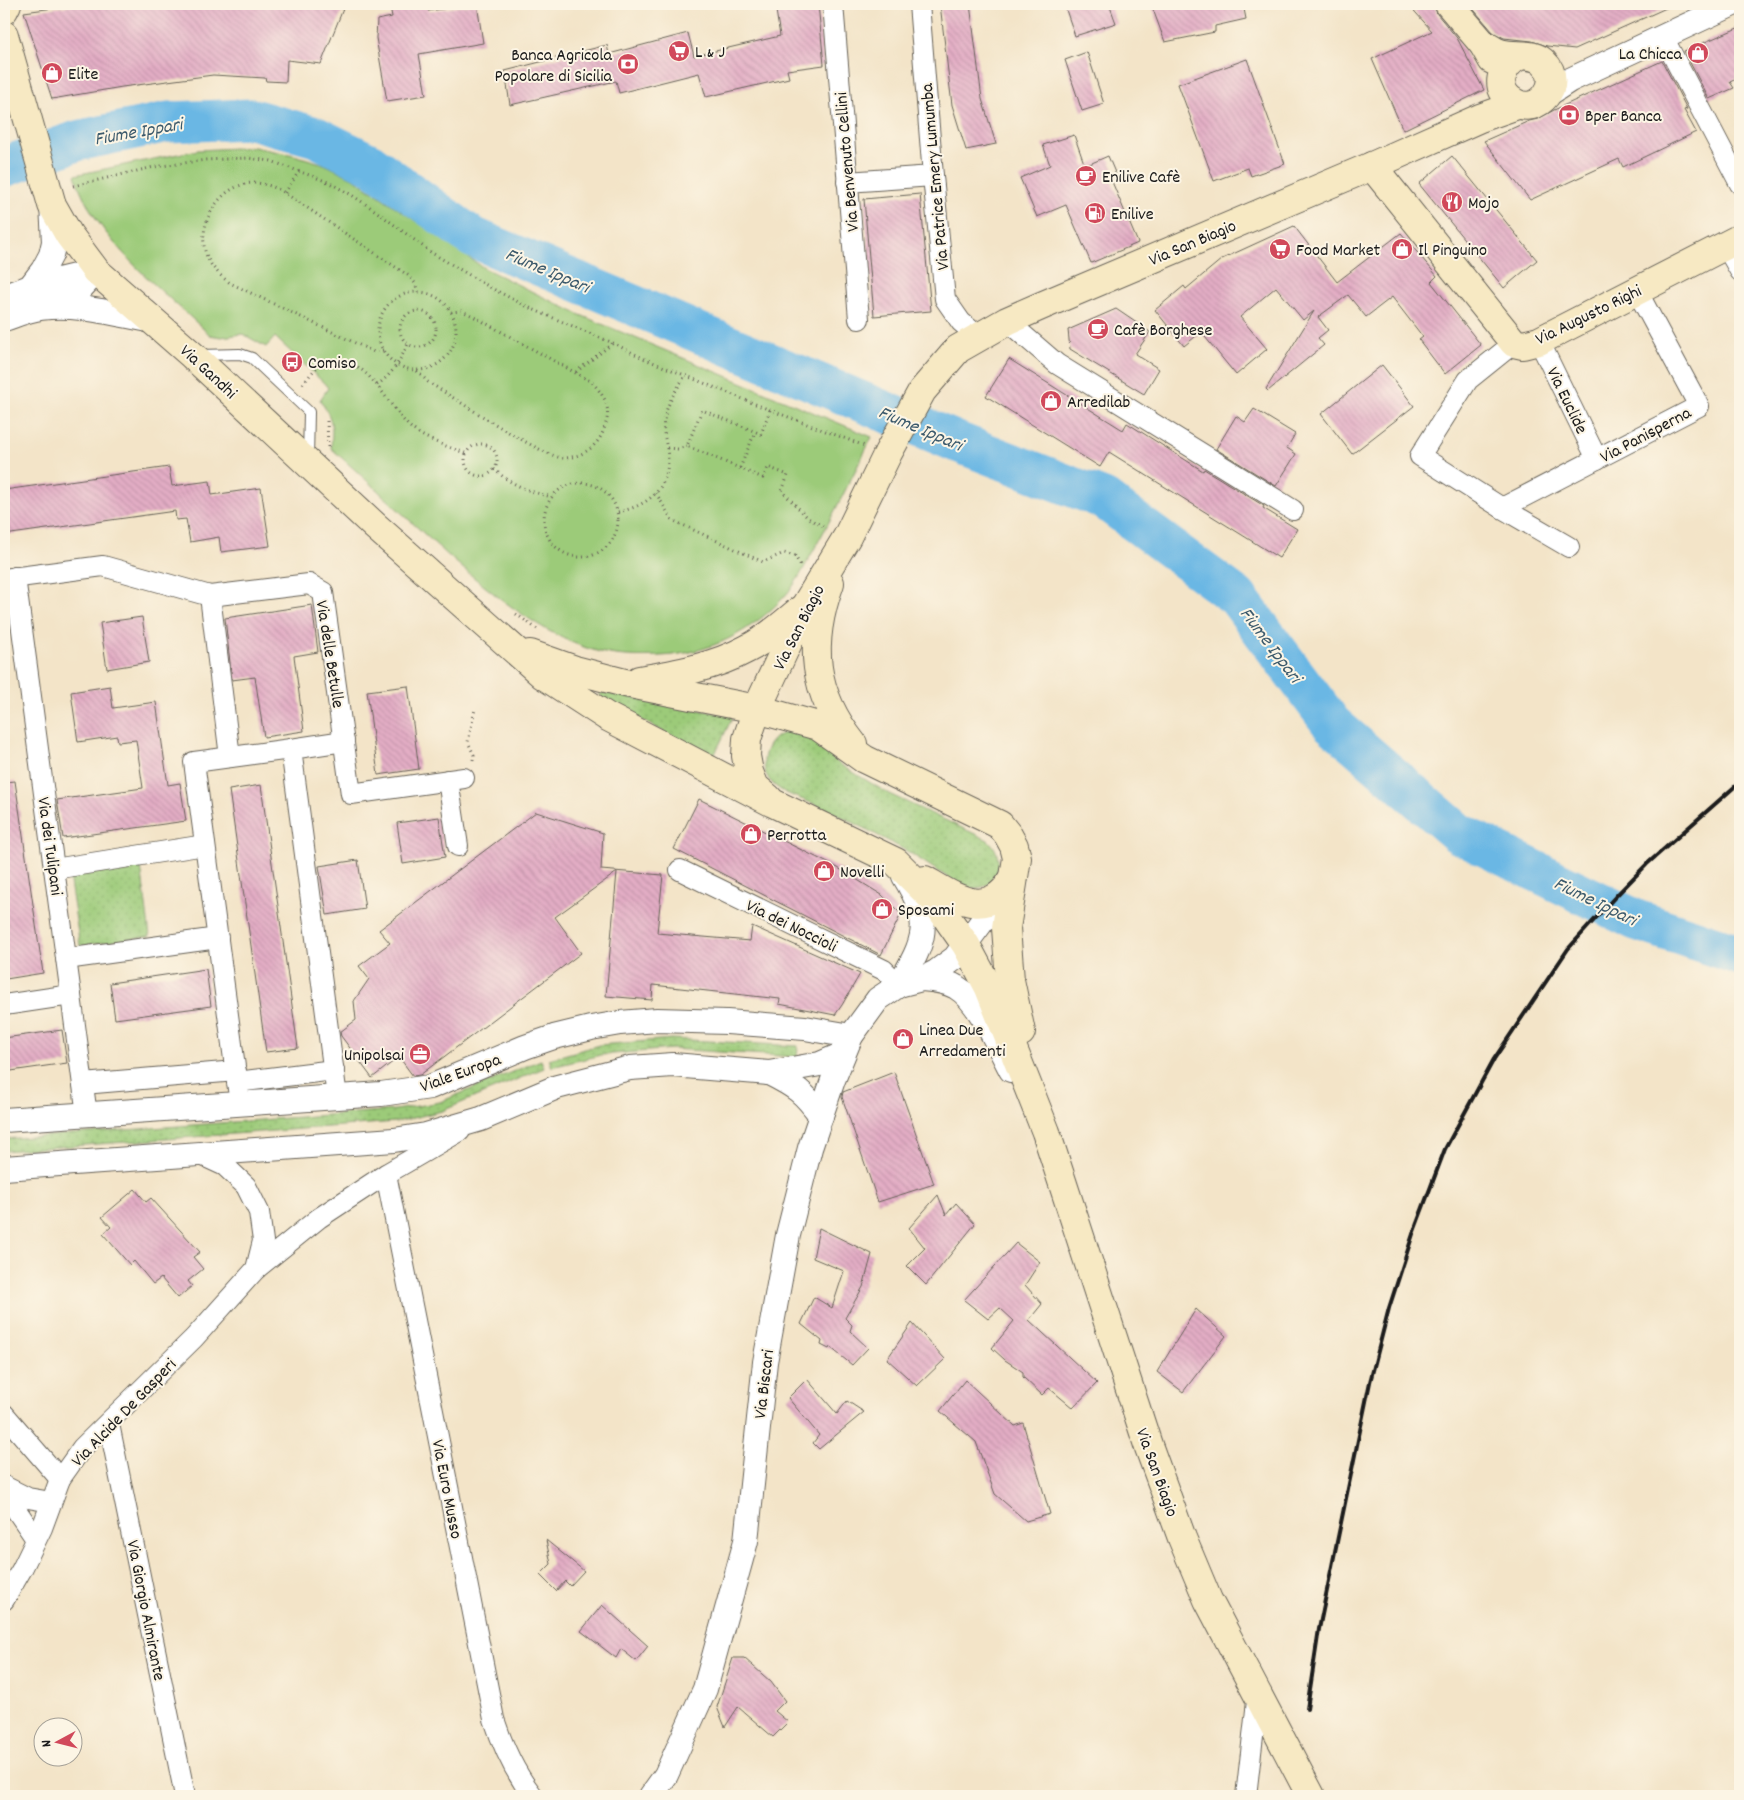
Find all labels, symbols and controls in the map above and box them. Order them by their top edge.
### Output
supermarket icon: L & J [667,39,691,63]
place label: L & J [695,41,725,66]
shop icon: La Chicca [1686,41,1710,65]
place label: La Chicca [1619,43,1683,68]
place label: Banca Agricola Popolare di Sicilia [494,44,613,90]
bank icon: Banca Agricola Popolare di Sicilia [616,52,640,76]
shop icon: Elite [40,61,64,85]
place label: Elite [68,63,98,88]
street label: Via Patrice Emery Lumumba [916,82,957,271]
street label: Via Benvenuto Cellini [830,91,867,233]
bank icon: Bper Banca [1557,103,1581,127]
place label: Bper Banca [1585,105,1662,130]
water label: Fiume Ippari [93,112,188,154]
cafe icon: Enilive Cafè [1074,164,1098,188]
place label: Enilive Cafè [1102,166,1181,191]
restaurant icon: Mojo [1440,190,1464,214]
place label: Mojo [1468,192,1499,217]
fuel station icon: Enilive [1083,201,1107,225]
place label: Enilive [1111,203,1154,228]
street label: Via San Biagio [1145,215,1241,274]
supermarket icon: Food Market [1268,237,1292,261]
shop icon: Il Pinguino [1390,237,1414,261]
place label: Food Market [1296,239,1381,264]
place label: Il Pinguino [1418,239,1487,264]
water label: Fiume Ippari [501,242,596,303]
street label: Via Augusto Righi [1532,280,1647,353]
cafe icon: Cafè Borghese [1086,317,1110,341]
place label: Cafè Borghese [1114,319,1212,344]
street label: Via Gandhi [173,340,242,406]
bus stop icon: Comiso [280,350,304,374]
place label: Comiso [308,352,356,377]
street label: Via Euclide [1539,363,1593,439]
shop icon: Arredilab [1039,389,1063,413]
place label: Arredilab [1067,391,1131,416]
water label: Fiume Ippari [874,400,969,461]
street label: Via Panisperna [1596,401,1697,471]
street label: Via San Biagio [768,581,832,675]
street label: Via delle Betulle [308,599,349,710]
water label: Fiume Ippari [1232,603,1309,692]
street label: Via dei Tulipani [29,795,68,897]
shop icon: Perrotta [739,822,763,846]
place label: Perrotta [767,824,827,849]
shop icon: Novelli [812,859,836,883]
place label: Novelli [840,861,884,886]
water label: Fiume Ippari [1549,872,1643,936]
street label: Via dei Noccioli [741,894,841,960]
shop icon: Sposami [870,897,894,921]
place label: Sposami [898,899,954,924]
place label: Linea Due Arredamenti [919,1019,1006,1065]
shop icon: Linea Due Arredamenti [891,1027,915,1051]
office icon: Unipolsai [408,1042,432,1066]
place label: Unipolsai [344,1044,404,1069]
street label: Viale Europa [417,1048,505,1100]
street label: Via Biscari [749,1348,782,1420]
street label: Via Alcide De Gasperi [66,1354,183,1474]
street label: Via San Biagio [1128,1425,1183,1521]
street label: Via Euro Musso [424,1438,467,1541]
street label: Via Giorgio Almirante [119,1538,170,1683]
north arrow [32,1718,82,1768]
text: N [37,1739,57,1748]

